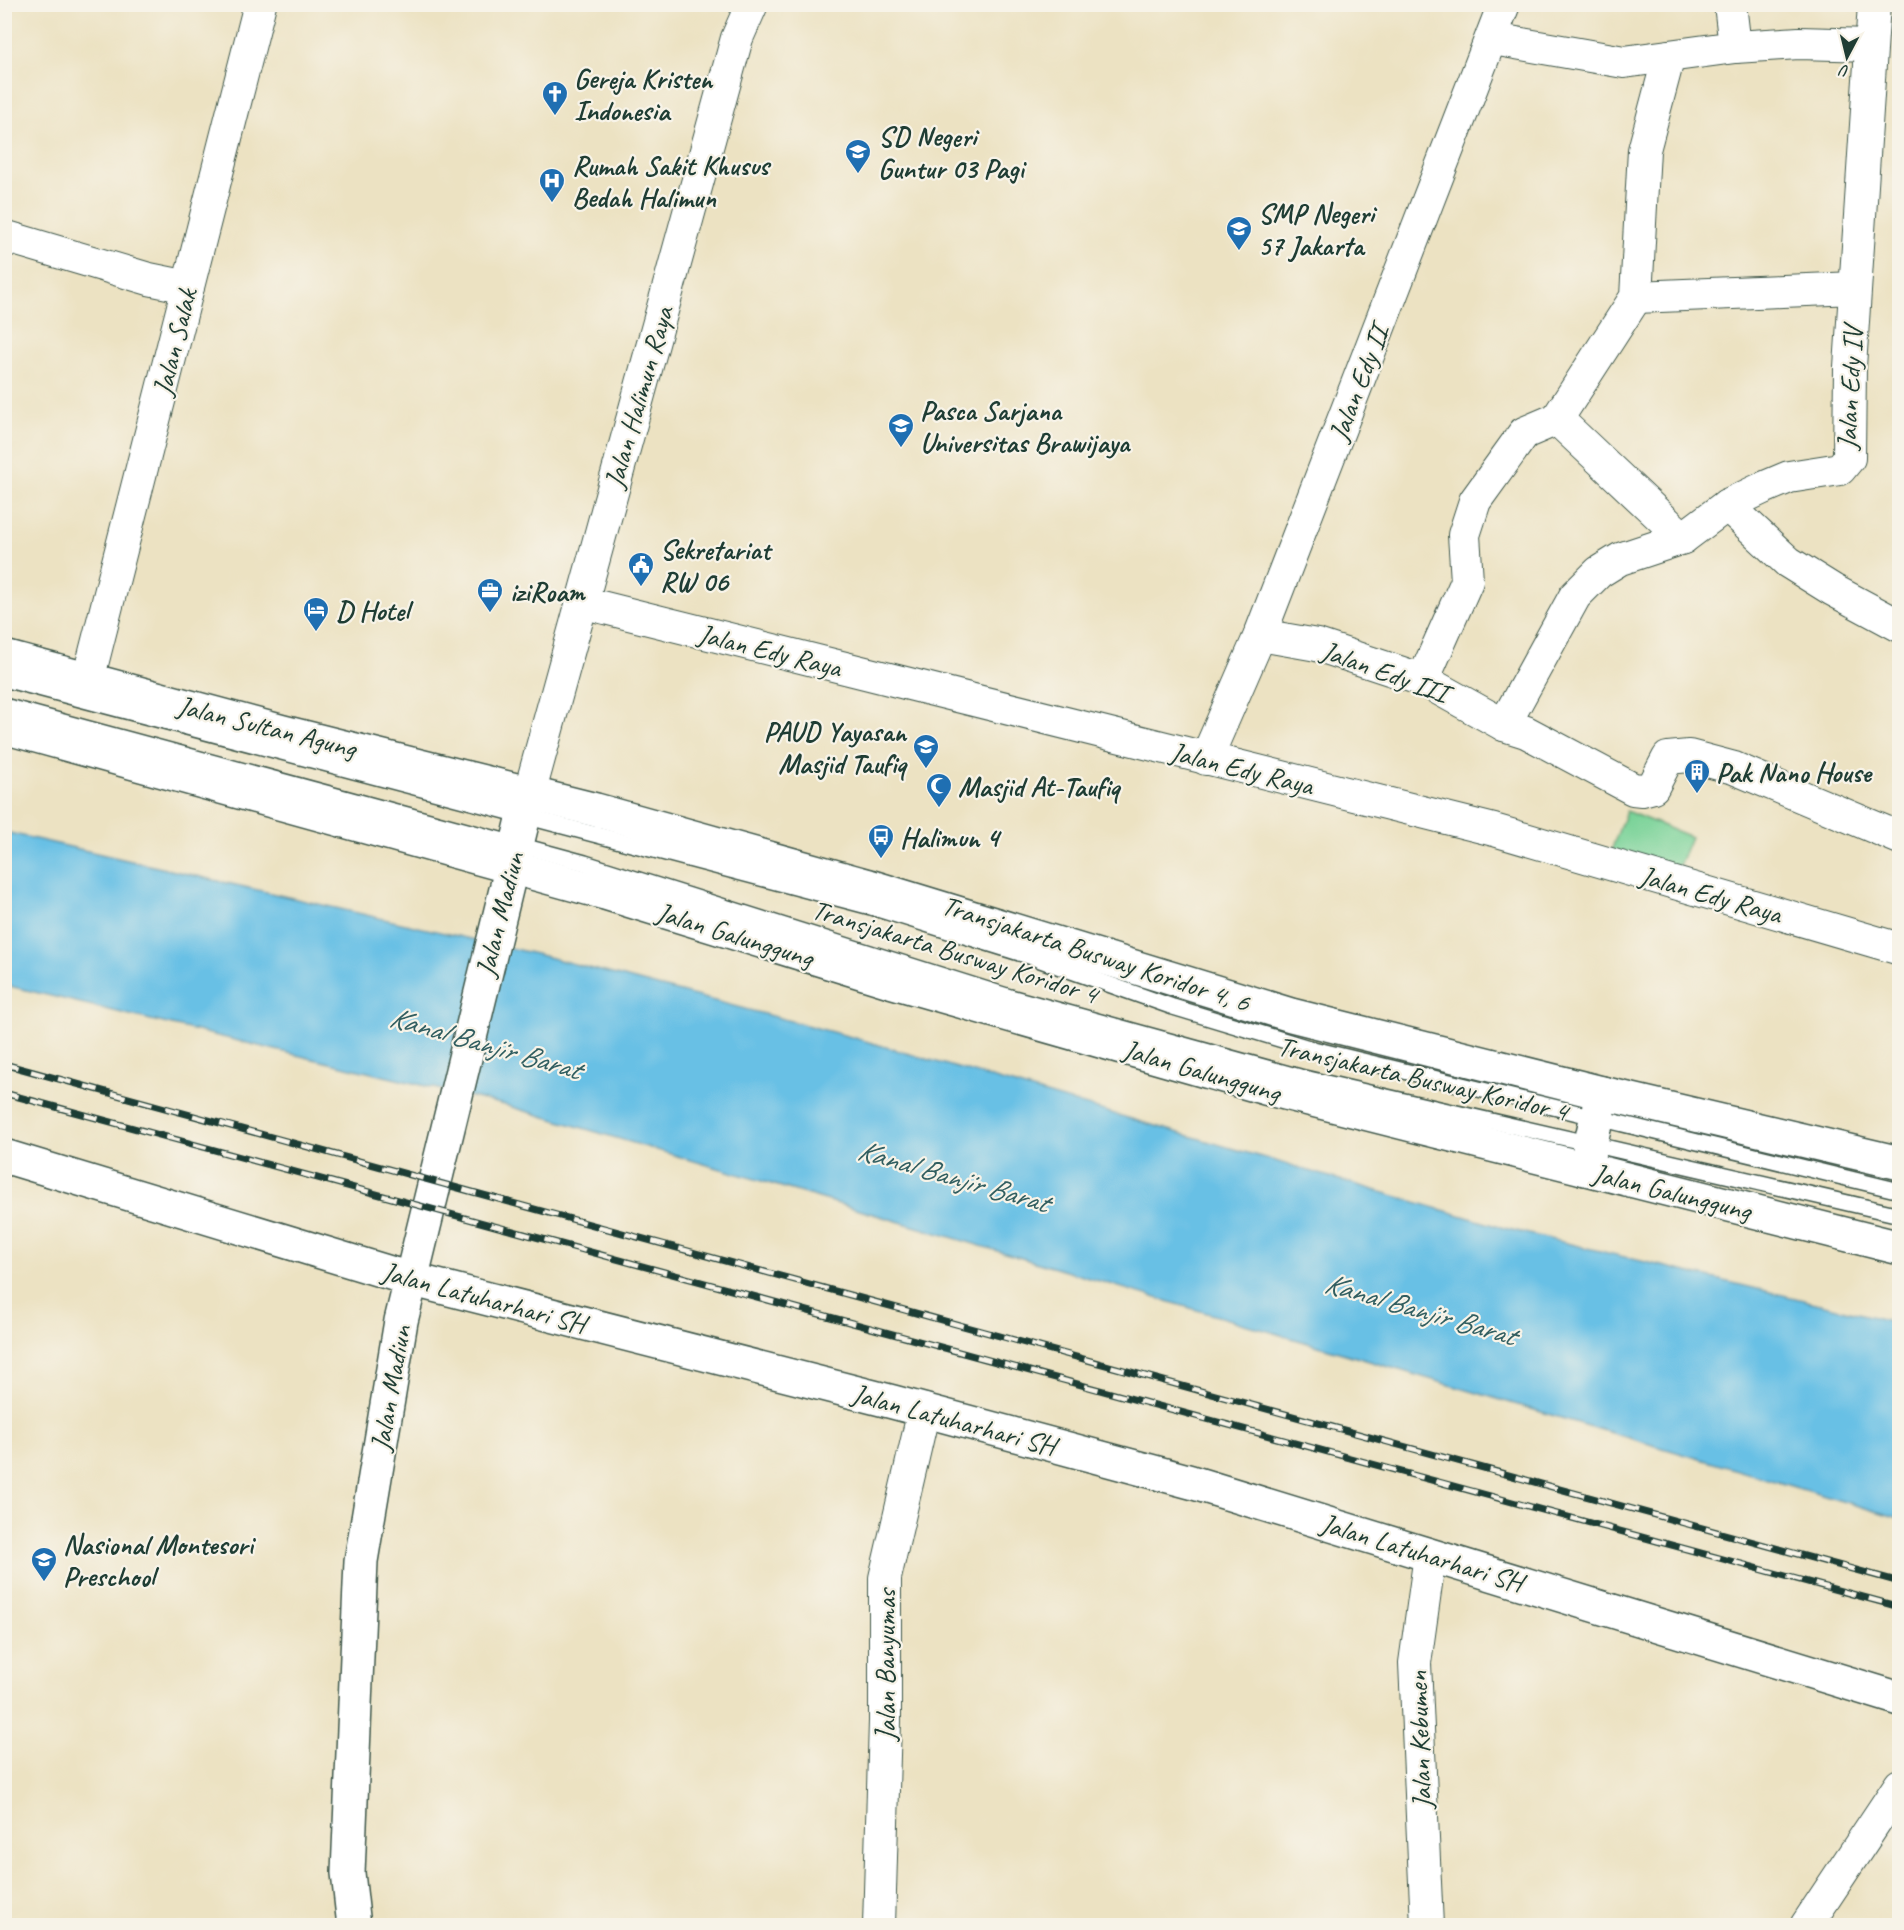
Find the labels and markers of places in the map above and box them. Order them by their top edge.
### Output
place label: Gereja Kristen Indonesia [574,61,714,128]
church icon: Gereja Kristen Indonesia [540,79,570,117]
place label: SD Negeri Guntur 03 Pagi [878,119,1027,186]
school or university icon: SD Negeri Guntur 03 Pagi [843,137,873,175]
place label: Rumah Sakit Khusus Bedah Halimun [572,148,772,215]
hospital icon: Rumah Sakit Khusus Bedah Halimun [537,166,567,204]
place label: SMP Negeri 57 Jakarta [1258,196,1378,263]
school or university icon: SMP Negeri 57 Jakarta [1224,214,1254,252]
place label: Pasca Sarjana Universitas Brawijaya [920,393,1132,460]
school or university icon: Pasca Sarjana Universitas Brawijaya [886,411,916,449]
place label: Sekretariat RW 06 [660,532,774,599]
public building icon: Sekretariat RW 06 [626,550,656,588]
place label: iziRoam [510,574,586,609]
office icon: iziRoam [475,576,505,614]
place label: D Hotel [336,593,414,628]
hotel icon: D Hotel [301,595,331,633]
place label: PAUD Yayasan Masjid Taufiq [764,714,908,781]
school or university icon: PAUD Yayasan Masjid Taufiq [911,732,941,770]
place label: Pak Nano House [1716,755,1873,790]
building icon: Pak Nano House [1682,757,1712,795]
place label: Masjid At-Taufiq [958,769,1122,804]
mosque icon: Masjid At-Taufiq [924,771,954,809]
place label: Halimun 4 [900,820,1002,855]
bus stop icon: Halimun 4 [866,822,896,860]
place label: Nasional Montesori Preschool [63,1527,256,1594]
school or university icon: Nasional Montesori Preschool [29,1545,59,1583]

